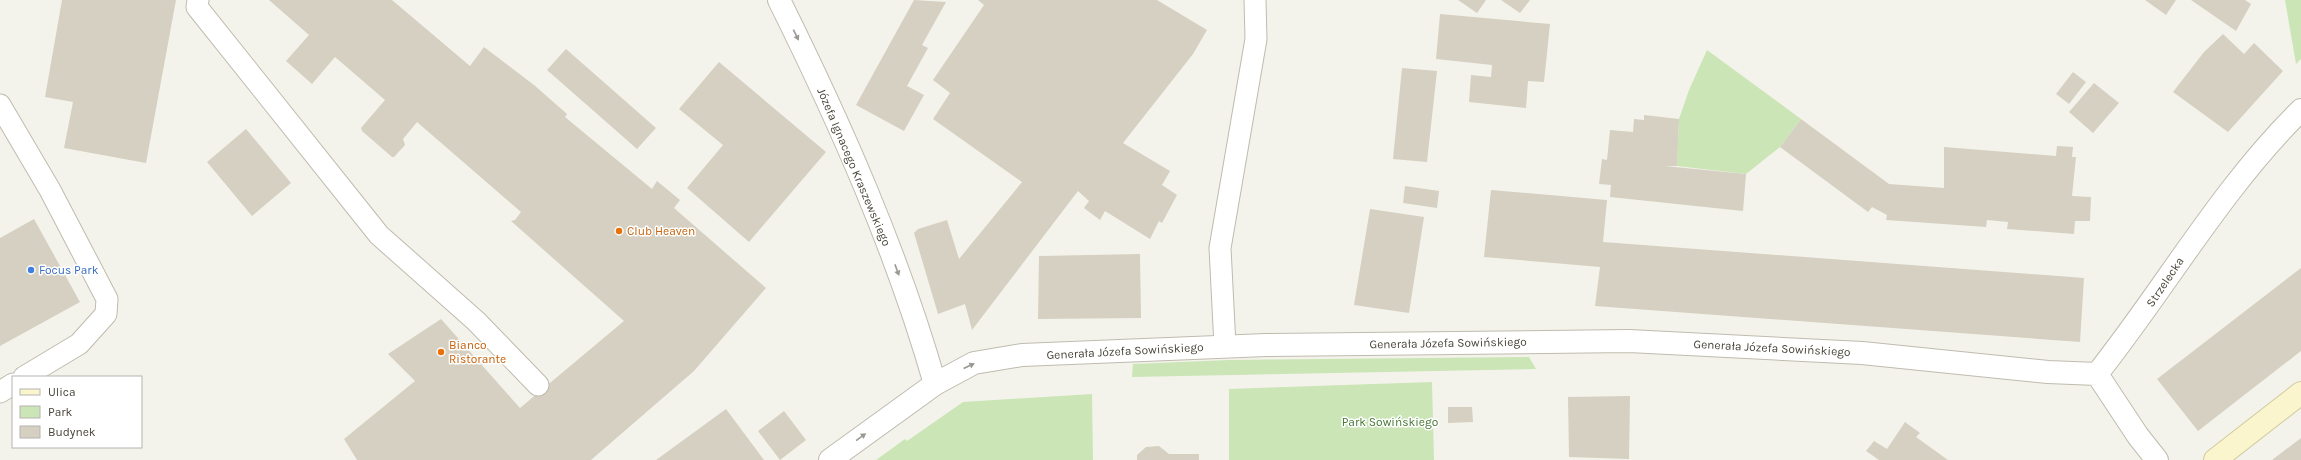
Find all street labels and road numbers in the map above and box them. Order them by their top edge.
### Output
street label: Józefa Ignacego Kraszewskiego [814,86,894,248]
street label: Strzelecka [2143,254,2187,310]
street label: Generała Józefa Sowińskiego [1369,335,1527,351]
street label: Generała Józefa Sowińskiego [1693,337,1851,359]
street label: Generała Józefa Sowińskiego [1046,340,1204,362]

